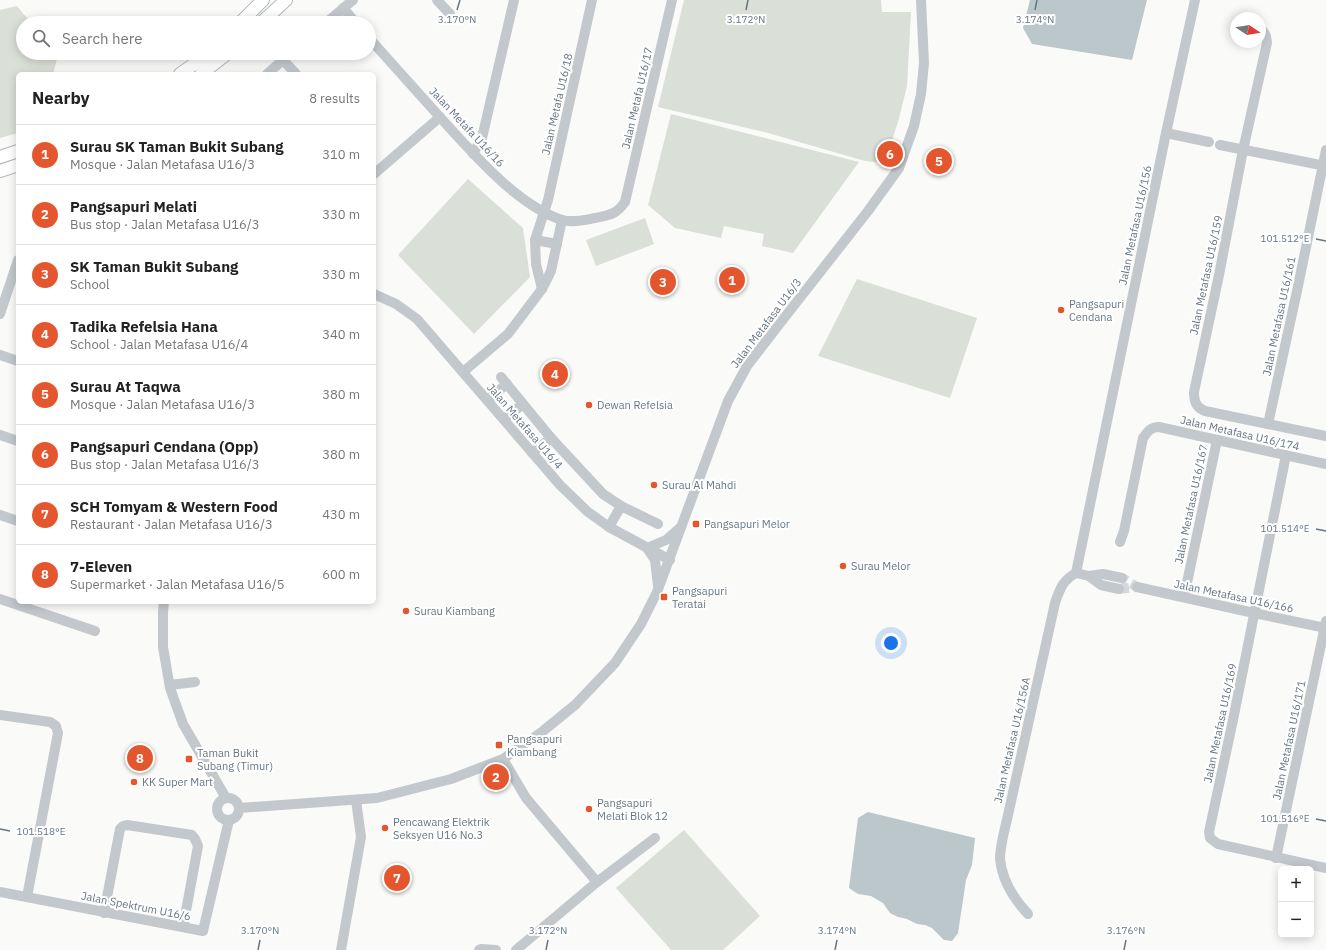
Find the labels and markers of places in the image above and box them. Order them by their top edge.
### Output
pin: 6 [877,139,903,169]
pin: 5 [926,146,952,176]
pin: 1 [719,265,745,295]
pin: 3 [650,267,676,297]
place label: Pangsapuri Cendana [1069,297,1124,324]
marker: Pangsapuri Cendana [1056,305,1066,315]
pin: 4 [542,359,568,389]
place label: Dewan Refelsia [597,398,673,412]
marker: Dewan Refelsia [584,400,594,410]
place label: Surau Al Mahdi [662,478,736,492]
marker: Surau Al Mahdi [649,480,659,490]
place label: Pangsapuri Melor [704,517,790,531]
marker: Pangsapuri Melor [691,519,701,529]
place label: Surau Melor [851,559,911,573]
marker: Surau Melor [838,561,848,571]
place label: Pangsapuri Teratai [672,584,727,611]
marker: Pangsapuri Teratai [659,592,669,602]
place label: Surau Kiambang [414,604,495,618]
marker: Surau Kiambang [401,606,411,616]
place label: Pangsapuri Kiambang [507,732,562,759]
marker: Pangsapuri Kiambang [494,740,504,750]
pin: 8 [127,743,153,773]
place label: Taman Bukit Subang (Timur) [197,746,273,773]
marker: Taman Bukit Subang (Timur) [184,754,194,764]
pin: 2 [483,762,509,792]
place label: KK Super Mart [142,775,213,789]
marker: KK Super Mart [129,777,139,787]
place label: Pangsapuri Melati Blok 12 [597,796,668,823]
marker: Pangsapuri Melati Blok 12 [584,804,594,814]
place label: Pencawang Elektrik Seksyen U16 No.3 [393,815,490,842]
marker: Pencawang Elektrik Seksyen U16 No.3 [380,823,390,833]
pin: 7 [384,863,410,893]

